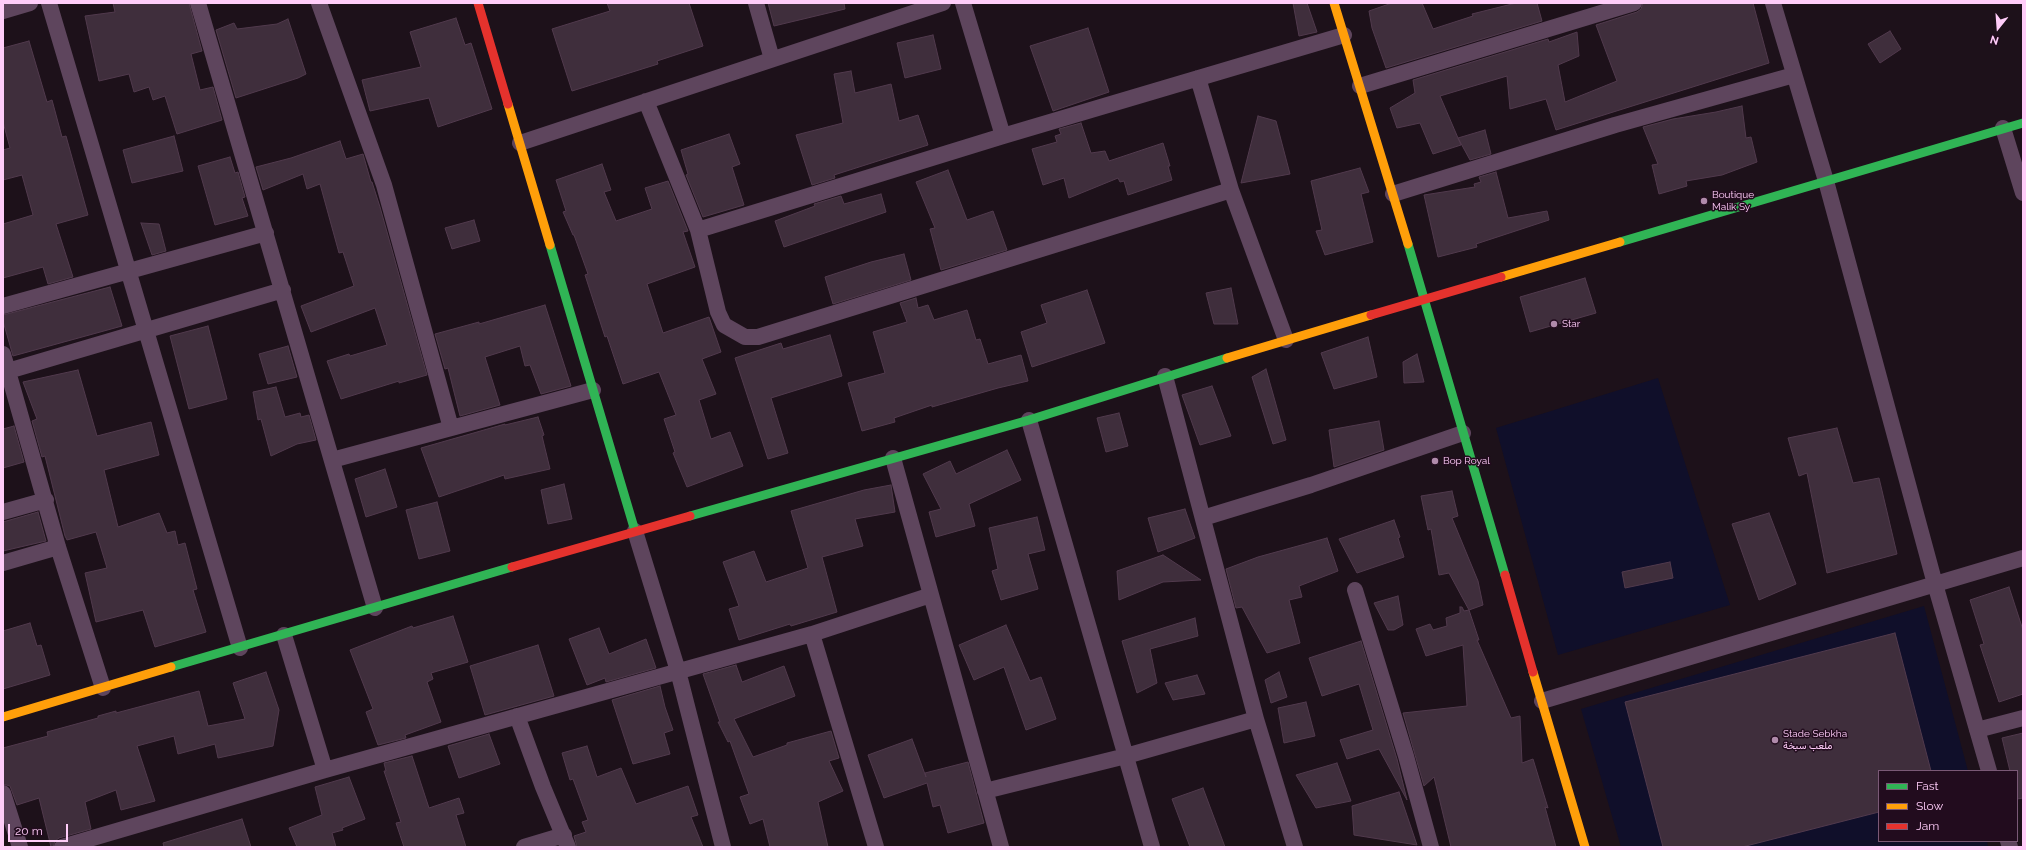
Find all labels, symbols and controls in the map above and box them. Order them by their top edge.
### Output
north arrow [1978,8,2018,48]
text: N [1988,33,2000,47]
place label: Boutique Malik Sy [1712,189,1754,212]
marker: Boutique Malik Sy [1699,196,1709,206]
place label: Star [1562,318,1580,330]
marker: Star [1549,319,1559,329]
place label: Bop Royal [1443,455,1490,467]
marker: Bop Royal [1430,456,1440,466]
place label: Stade Sebkha ملعب سبخة [1783,728,1847,752]
marker: Stade Sebkha ملعب سبخة [1770,735,1780,745]
legend [1878,770,2018,842]
text: Fast [1916,779,1939,793]
text: Slow [1916,799,1943,813]
scale bar [10,816,70,842]
text: Jam [1916,819,1939,833]
text: 20 m [15,824,43,838]

